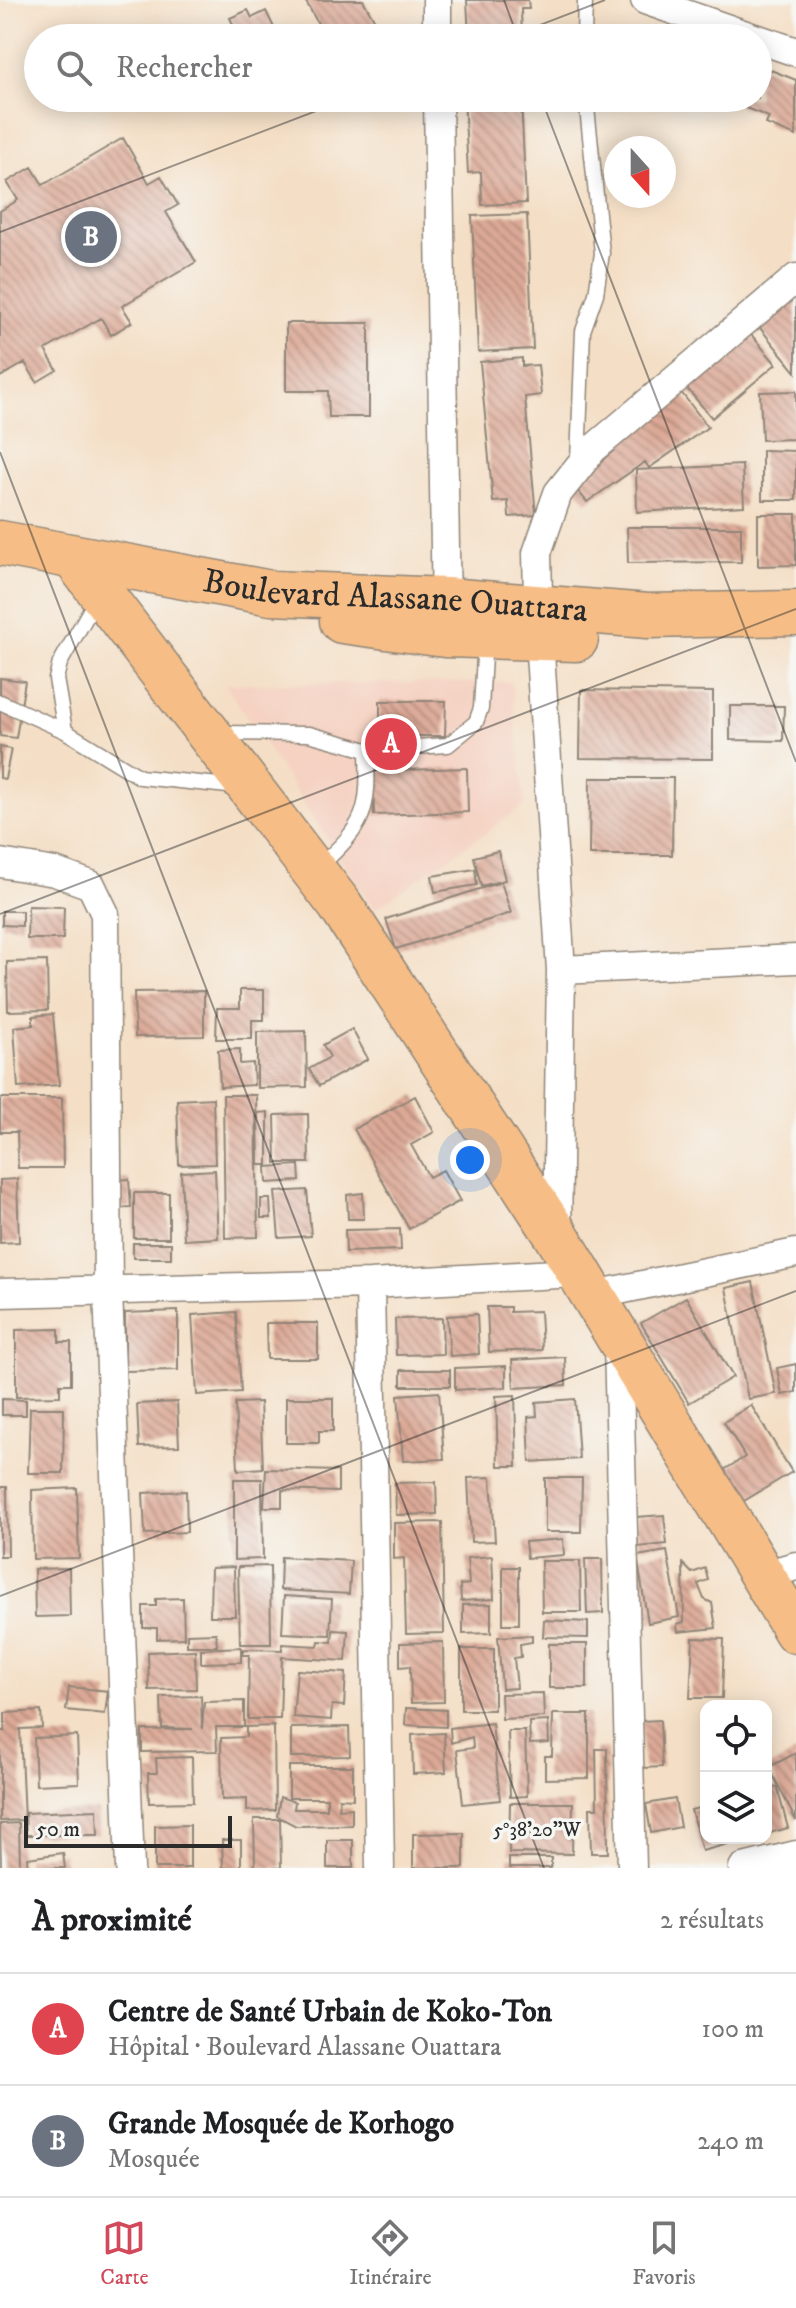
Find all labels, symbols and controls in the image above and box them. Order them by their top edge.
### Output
search box [24,24,772,112]
icon: search [52,46,96,90]
text: Rechercher [116,50,252,87]
north arrow [604,136,676,208]
pin: B [65,207,117,267]
street label: Boulevard Alassane Ouattara [200,560,590,632]
pin: A [365,714,417,774]
your location [450,1140,490,1180]
map controls [700,1700,772,1844]
button: locate [700,1700,772,1772]
button: layers [700,1772,772,1844]
scale bar [24,1812,232,1848]
text: 50 m [36,1816,80,1843]
text: 5°38'20"W [493,1818,582,1843]
text: À proximité [32,1899,192,1941]
text: 2 résultats [660,1904,764,1937]
text: Centre de Santé Urbain de Koko-Ton [108,1994,552,2031]
text: A [50,2013,66,2046]
text: 100 m [701,2013,764,2046]
text: Hôpital · Boulevard Alassane Ouattara [108,2031,501,2064]
text: Grande Mosquée de Korhogo [108,2106,454,2143]
text: B [50,2125,66,2158]
text: 240 m [697,2125,764,2158]
text: Mosquée [108,2143,200,2176]
tab: Carte [100,2216,149,2291]
tab: Itinéraire [349,2216,432,2291]
tab: Favoris [632,2216,696,2291]

